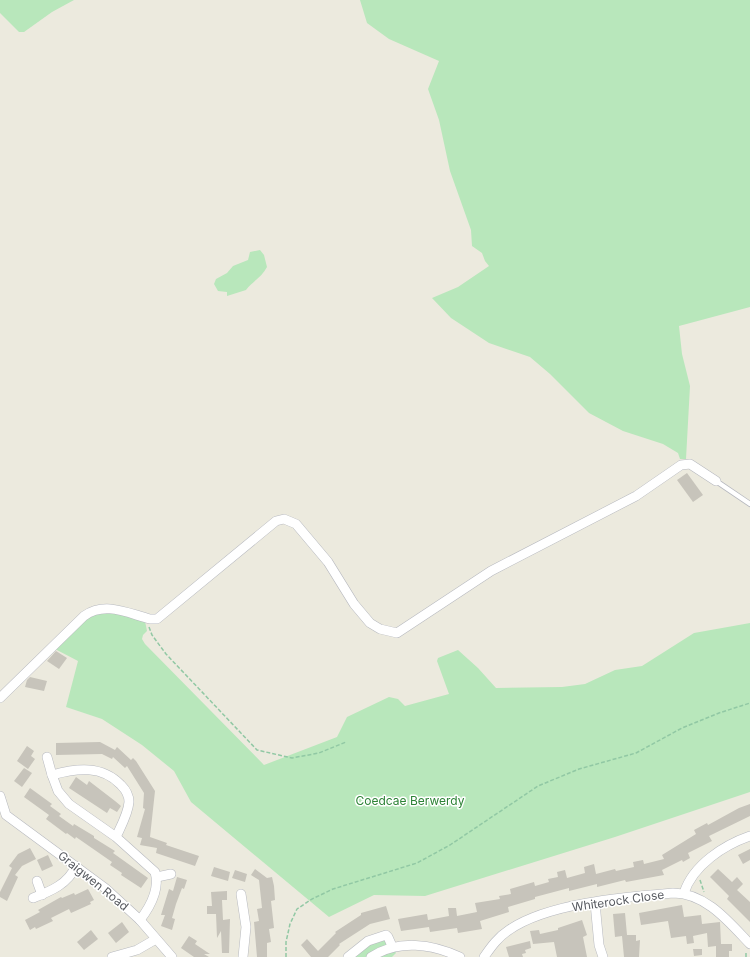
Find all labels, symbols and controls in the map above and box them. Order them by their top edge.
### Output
park label: Coedcae Berwerdy [356,793,465,808]
street label: Graigwen Road [55,848,132,914]
street label: Whiterock Close [571,887,665,914]

